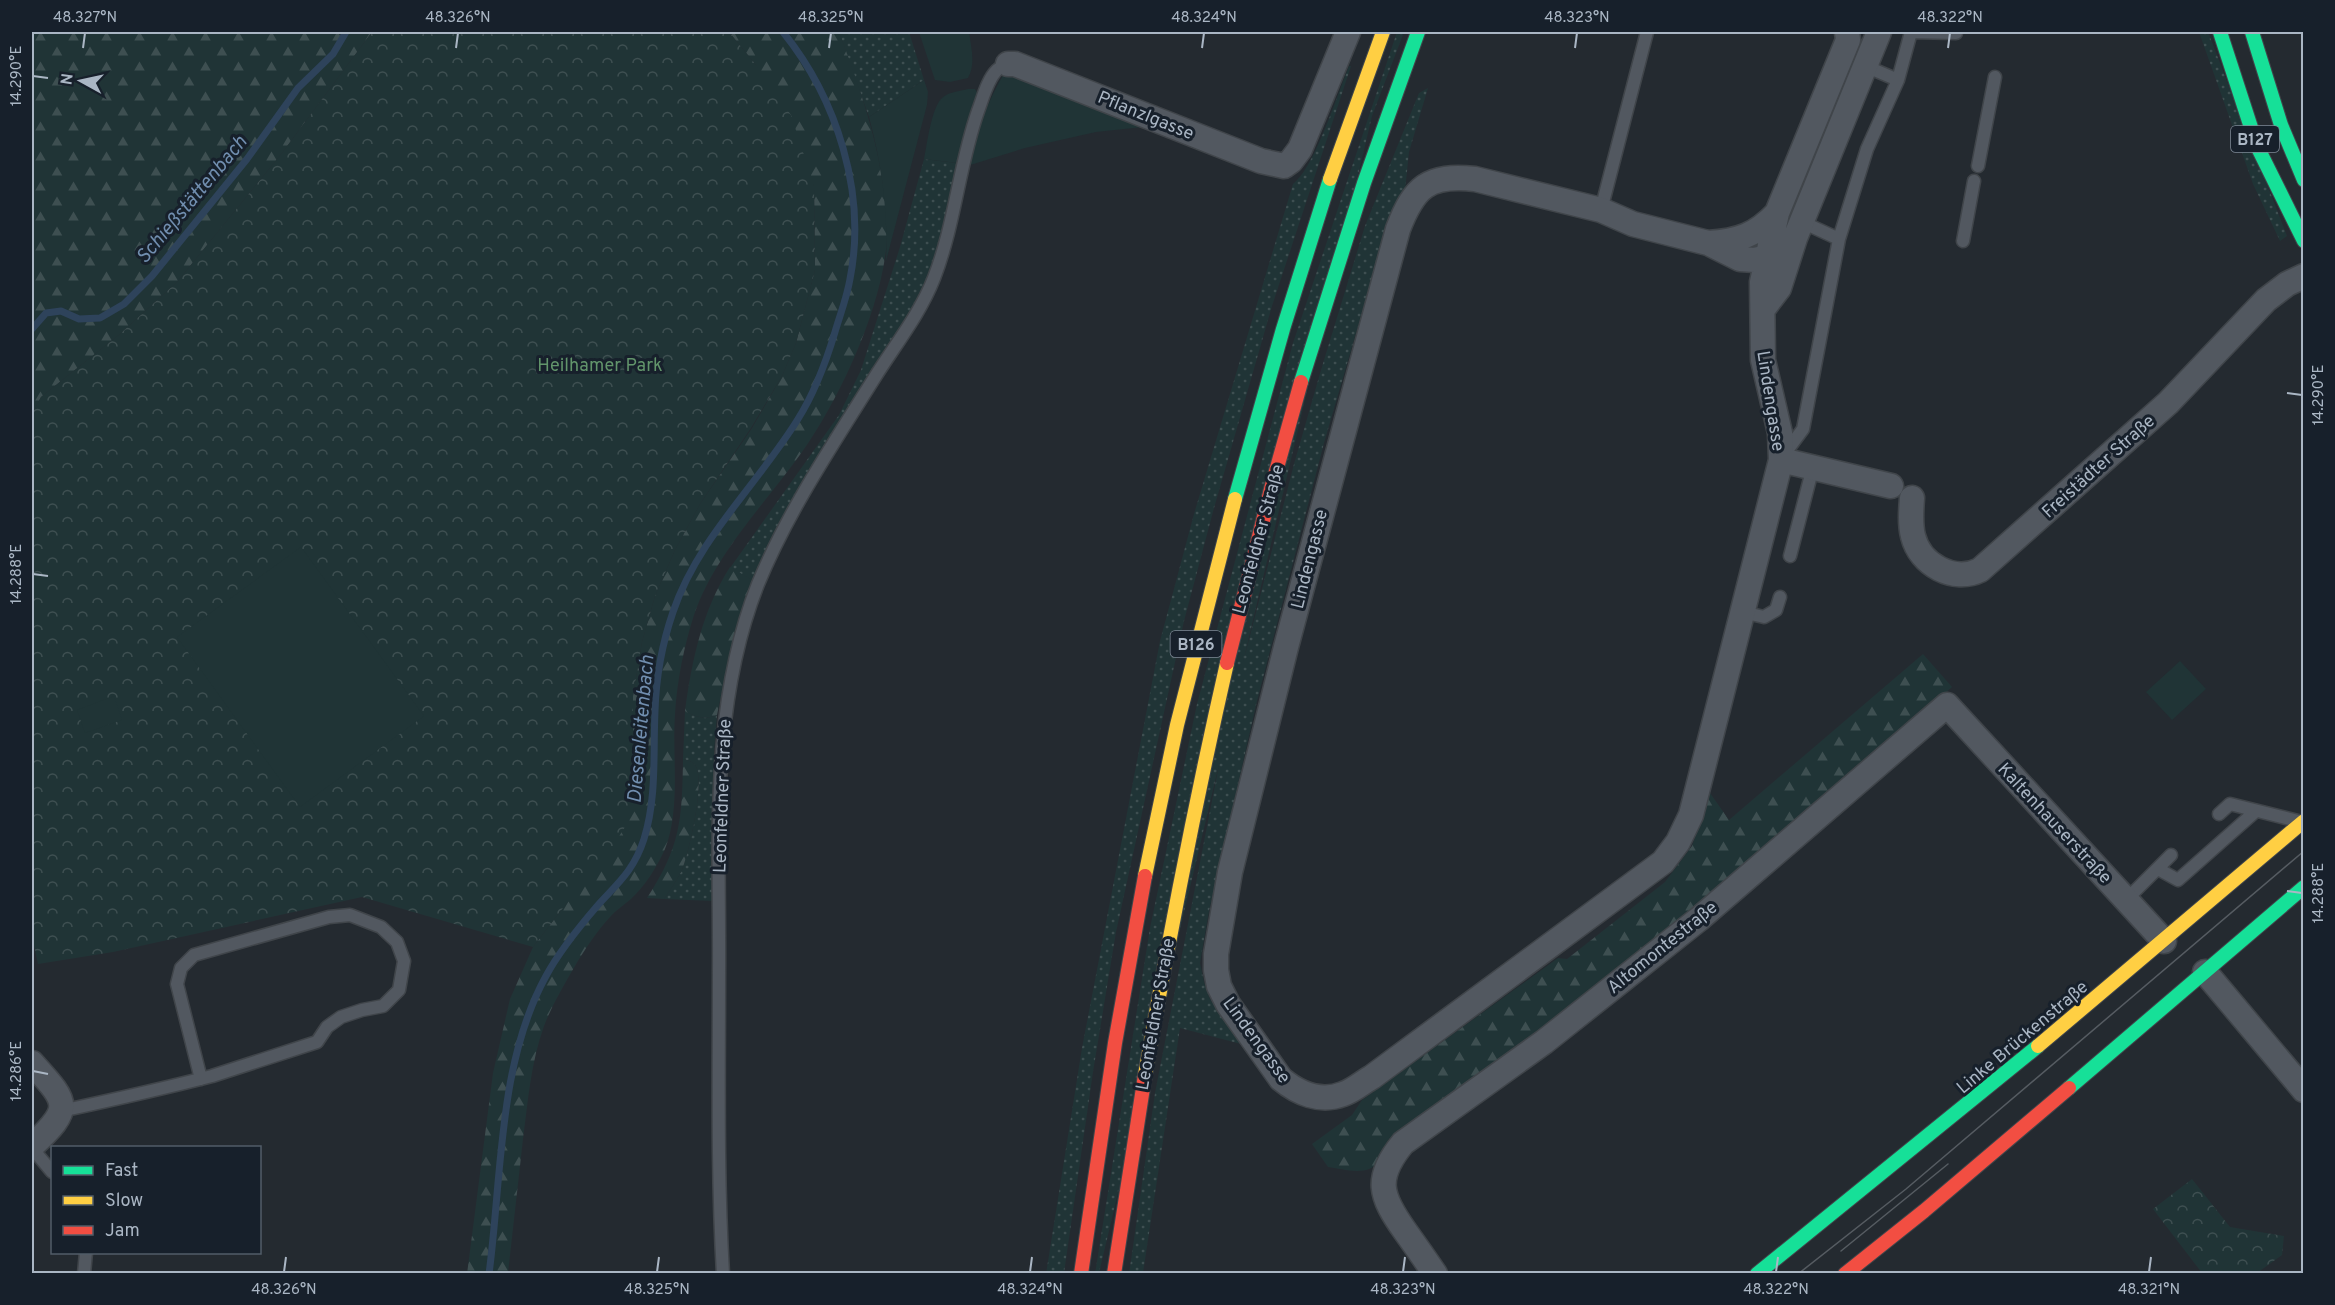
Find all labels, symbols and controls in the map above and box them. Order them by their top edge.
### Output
text: 48.327°N [53,9,117,28]
text: 48.326°N [425,9,491,28]
text: 48.325°N [798,9,864,28]
text: 48.324°N [1171,9,1237,28]
text: 48.323°N [1544,9,1610,28]
text: 48.322°N [1917,9,1983,28]
text: 14.290°E [8,46,27,106]
north arrow [51,51,111,111]
text: N [57,72,79,86]
street label: Pflanzlgasse [1094,87,1197,146]
road number: B127 [2231,126,2279,152]
water label: Schießstättenbach [131,130,254,270]
street label: Lindengasse [1750,349,1789,453]
park label: Heilhamer Park [537,355,663,378]
text: 14.290°E [2310,365,2329,425]
street label: Freistädter Straße [2038,410,2160,524]
street label: Leonfeldner Straße [1228,462,1291,617]
street label: Lindengasse [1287,507,1334,611]
text: 14.288°E [8,544,27,604]
road number: B126 [1170,631,1222,657]
water label: Diesenleitenbach [623,654,661,804]
street label: Leonfeldner Straße [709,719,738,873]
street label: Kaltenhauserstraße [1992,759,2116,889]
text: 14.288°E [2310,863,2329,923]
street label: Altomontestraße [1603,897,1723,1000]
street label: Leonfeldner Straße [1132,936,1181,1092]
street label: Linke Brückenstraße [1952,976,2093,1100]
street label: Lindengasse [1217,993,1295,1089]
text: 14.286°E [8,1041,27,1101]
legend [51,1146,261,1254]
text: Fast [105,1160,138,1183]
text: Slow [105,1190,143,1213]
text: Jam [105,1220,140,1243]
text: 48.326°N [251,1281,317,1300]
text: 48.325°N [624,1281,690,1300]
text: 48.324°N [997,1281,1063,1300]
text: 48.323°N [1370,1281,1436,1300]
text: 48.322°N [1743,1281,1809,1300]
text: 48.321°N [2118,1281,2180,1300]

